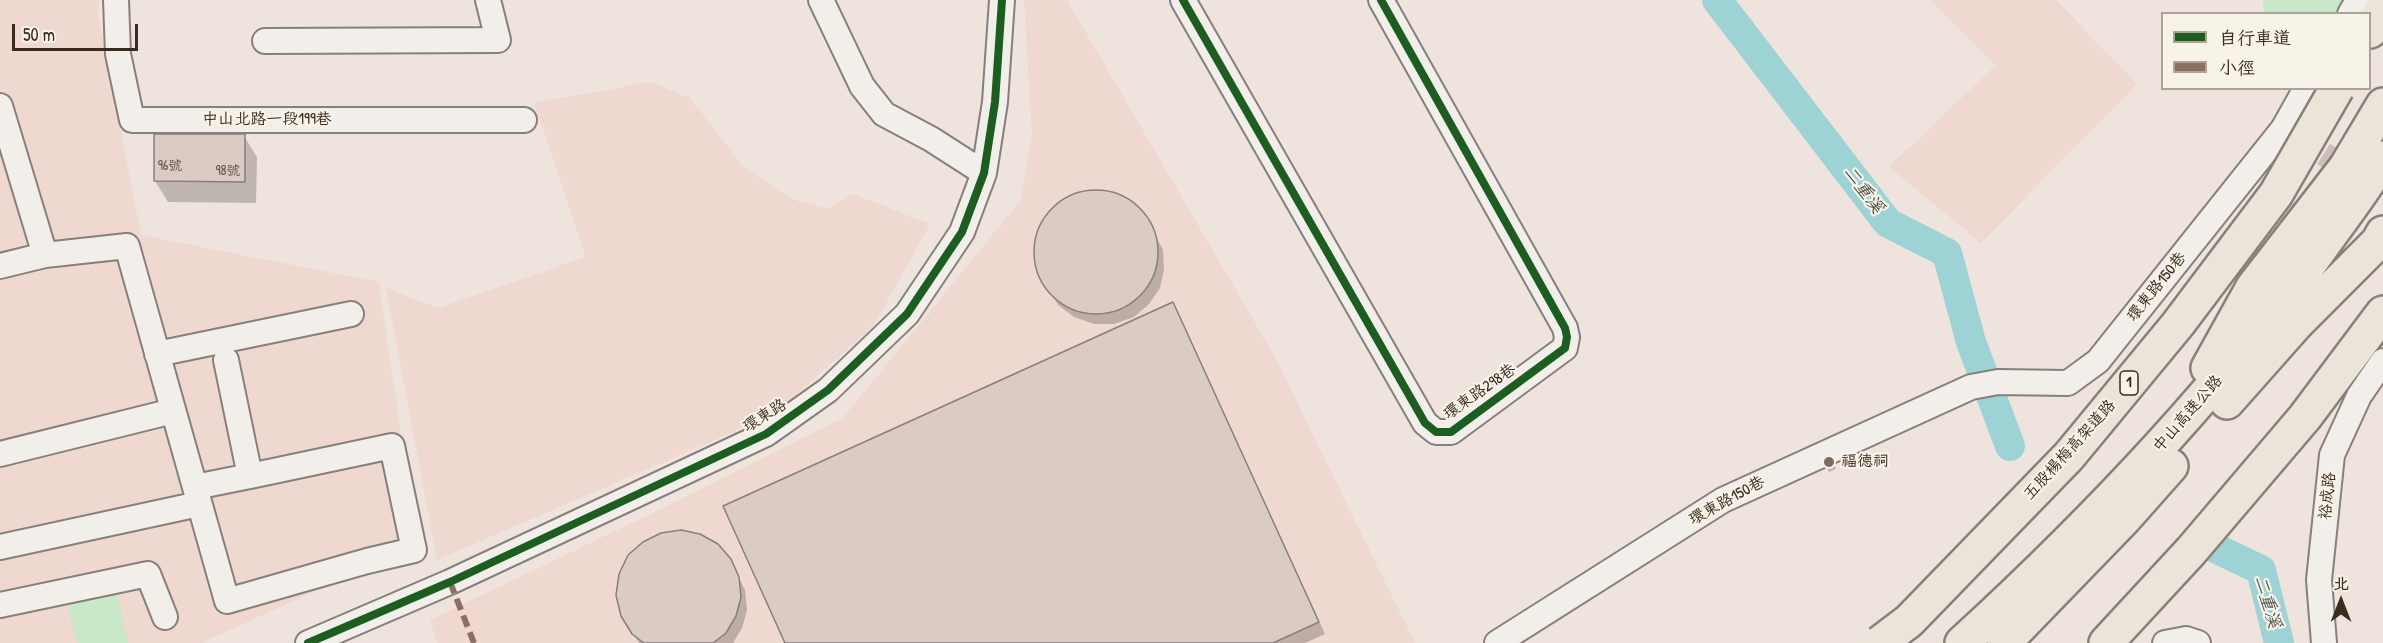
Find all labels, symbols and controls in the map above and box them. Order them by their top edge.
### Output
scale bar [15,12,141,50]
legend [2161,12,2371,90]
text: 50 m [23,22,55,47]
text: 自行車道 [2219,25,2291,50]
text: 小徑 [2219,55,2255,80]
street label: 中山北路一段199巷 [202,110,332,130]
house number: 96號 [158,158,182,174]
water label: 二重溪 [1838,162,1888,218]
house number: 98號 [215,163,241,179]
street label: 環東路150巷 [2123,248,2191,326]
street label: 環東路298巷 [1440,360,1520,424]
road number: 1 [2120,371,2138,395]
street label: 中山高速公路 [2149,371,2227,457]
street label: 環東路 [740,395,790,437]
street label: 五股楊梅高架道路 [2020,396,2120,504]
place label: 福德祠 [1841,452,1889,472]
marker: 福德祠 [1822,455,1836,469]
street label: 裕成路 [2316,471,2340,521]
street label: 環東路150巷 [1686,472,1768,530]
north arrow [2311,571,2371,631]
text: 北 [2333,572,2349,594]
water label: 二重溪 [2249,573,2285,631]

